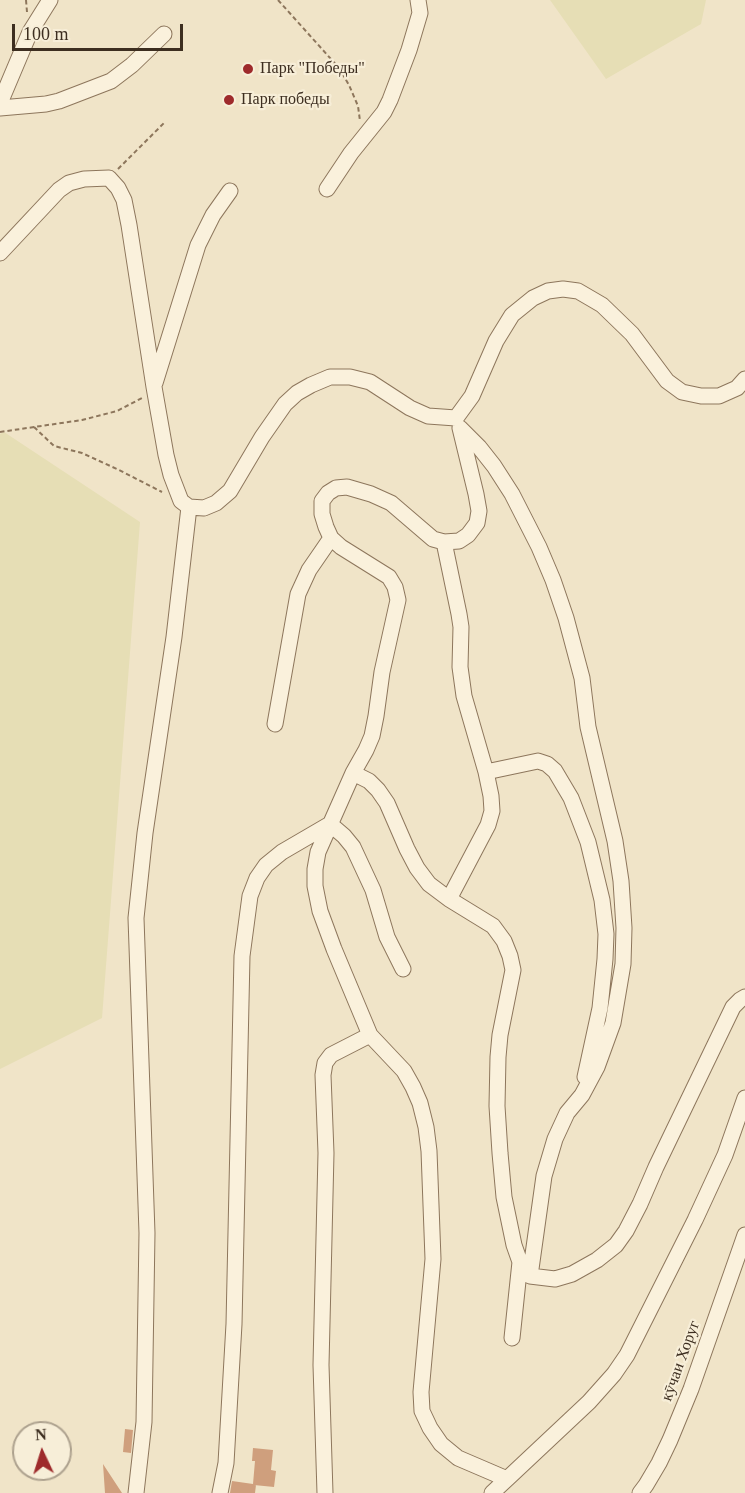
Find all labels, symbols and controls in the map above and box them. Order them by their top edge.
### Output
scale bar [15,12,186,50]
text: 100 m [23,24,69,44]
place label: Парк "Победы" [260,59,365,79]
marker: Парк "Победы" [241,62,255,76]
place label: Парк победы [241,90,330,110]
marker: Парк победы [222,93,236,107]
street label: кӯчаи Хоруг [658,1318,704,1404]
north arrow [12,1421,72,1481]
text: N [34,1426,47,1443]

